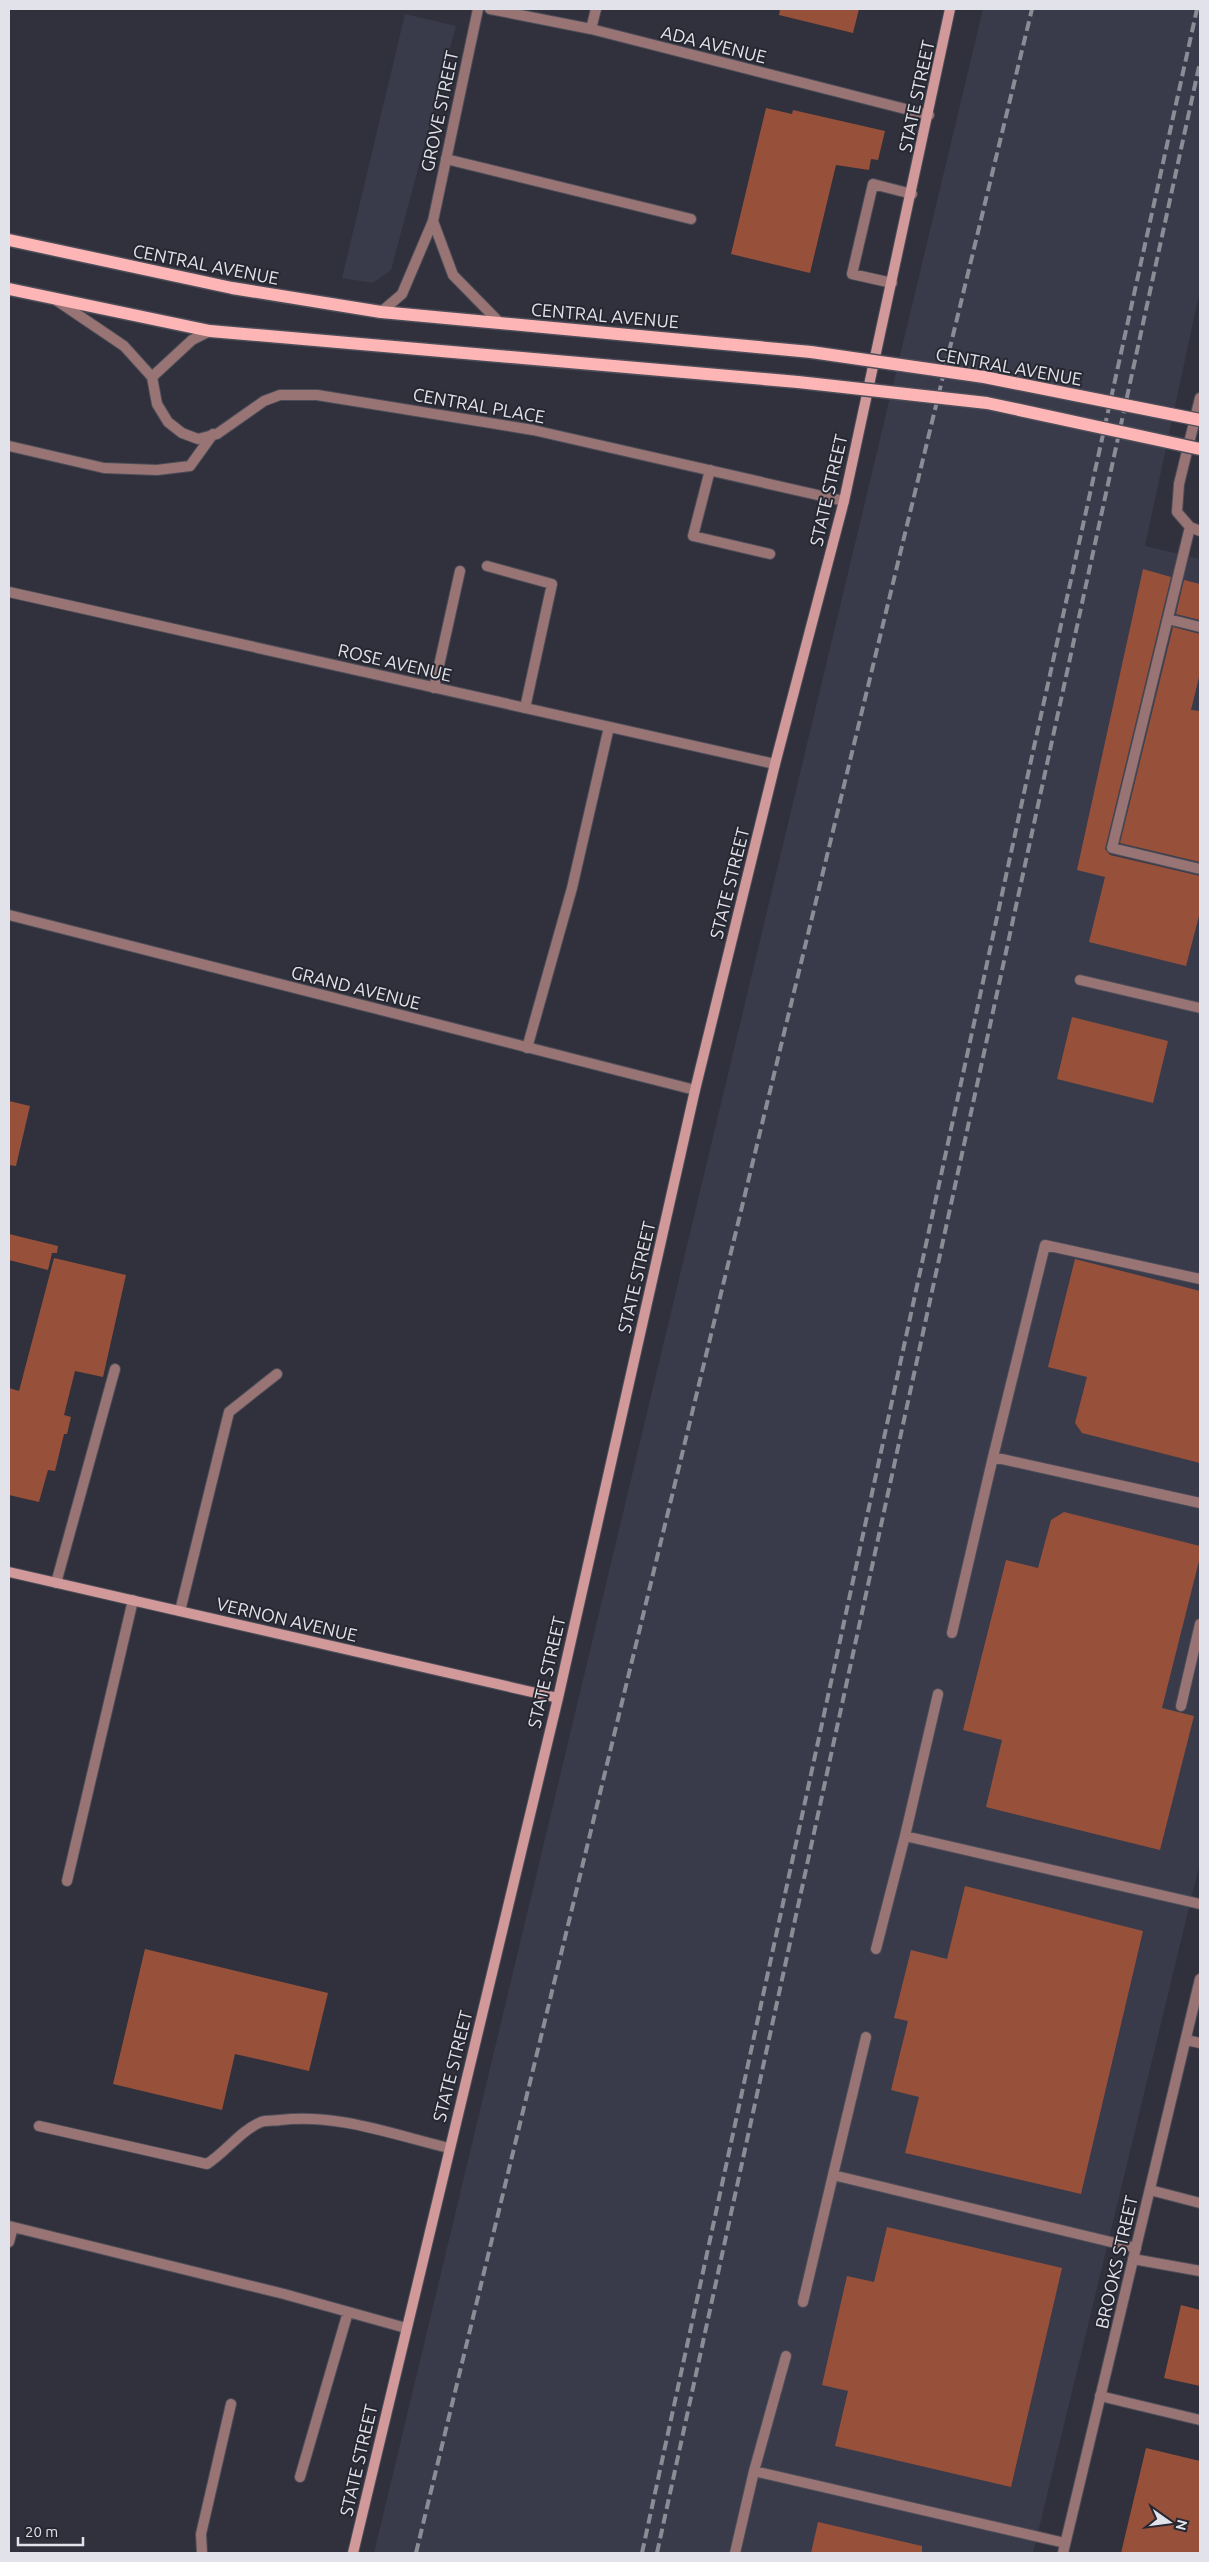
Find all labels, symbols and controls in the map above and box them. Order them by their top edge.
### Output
street label: ADA AVENUE [659,21,769,67]
street label: STATE STREET [894,38,938,154]
street label: GROVE STREET [416,49,462,173]
street label: CENTRAL AVENUE [131,240,281,288]
street label: CENTRAL AVENUE [530,299,680,331]
street label: CENTRAL AVENUE [934,343,1084,389]
street label: CENTRAL PLACE [411,384,547,426]
street label: STATE STREET [805,432,851,548]
street label: ROSE AVENUE [336,639,454,685]
street label: STATE STREET [705,825,753,941]
street label: GRAND AVENUE [289,961,423,1013]
street label: STATE STREET [613,1219,659,1335]
street label: VERNON AVENUE [215,1593,359,1645]
street label: STATE STREET [523,1614,569,1730]
street label: STATE STREET [428,2008,476,2124]
street label: BROOKS STREET [1091,2194,1141,2330]
street label: STATE STREET [335,2402,381,2518]
north arrow [1144,2497,1194,2547]
scale bar [18,2514,82,2546]
text: N [1173,2518,1191,2532]
text: 20 m [25,2523,58,2540]

